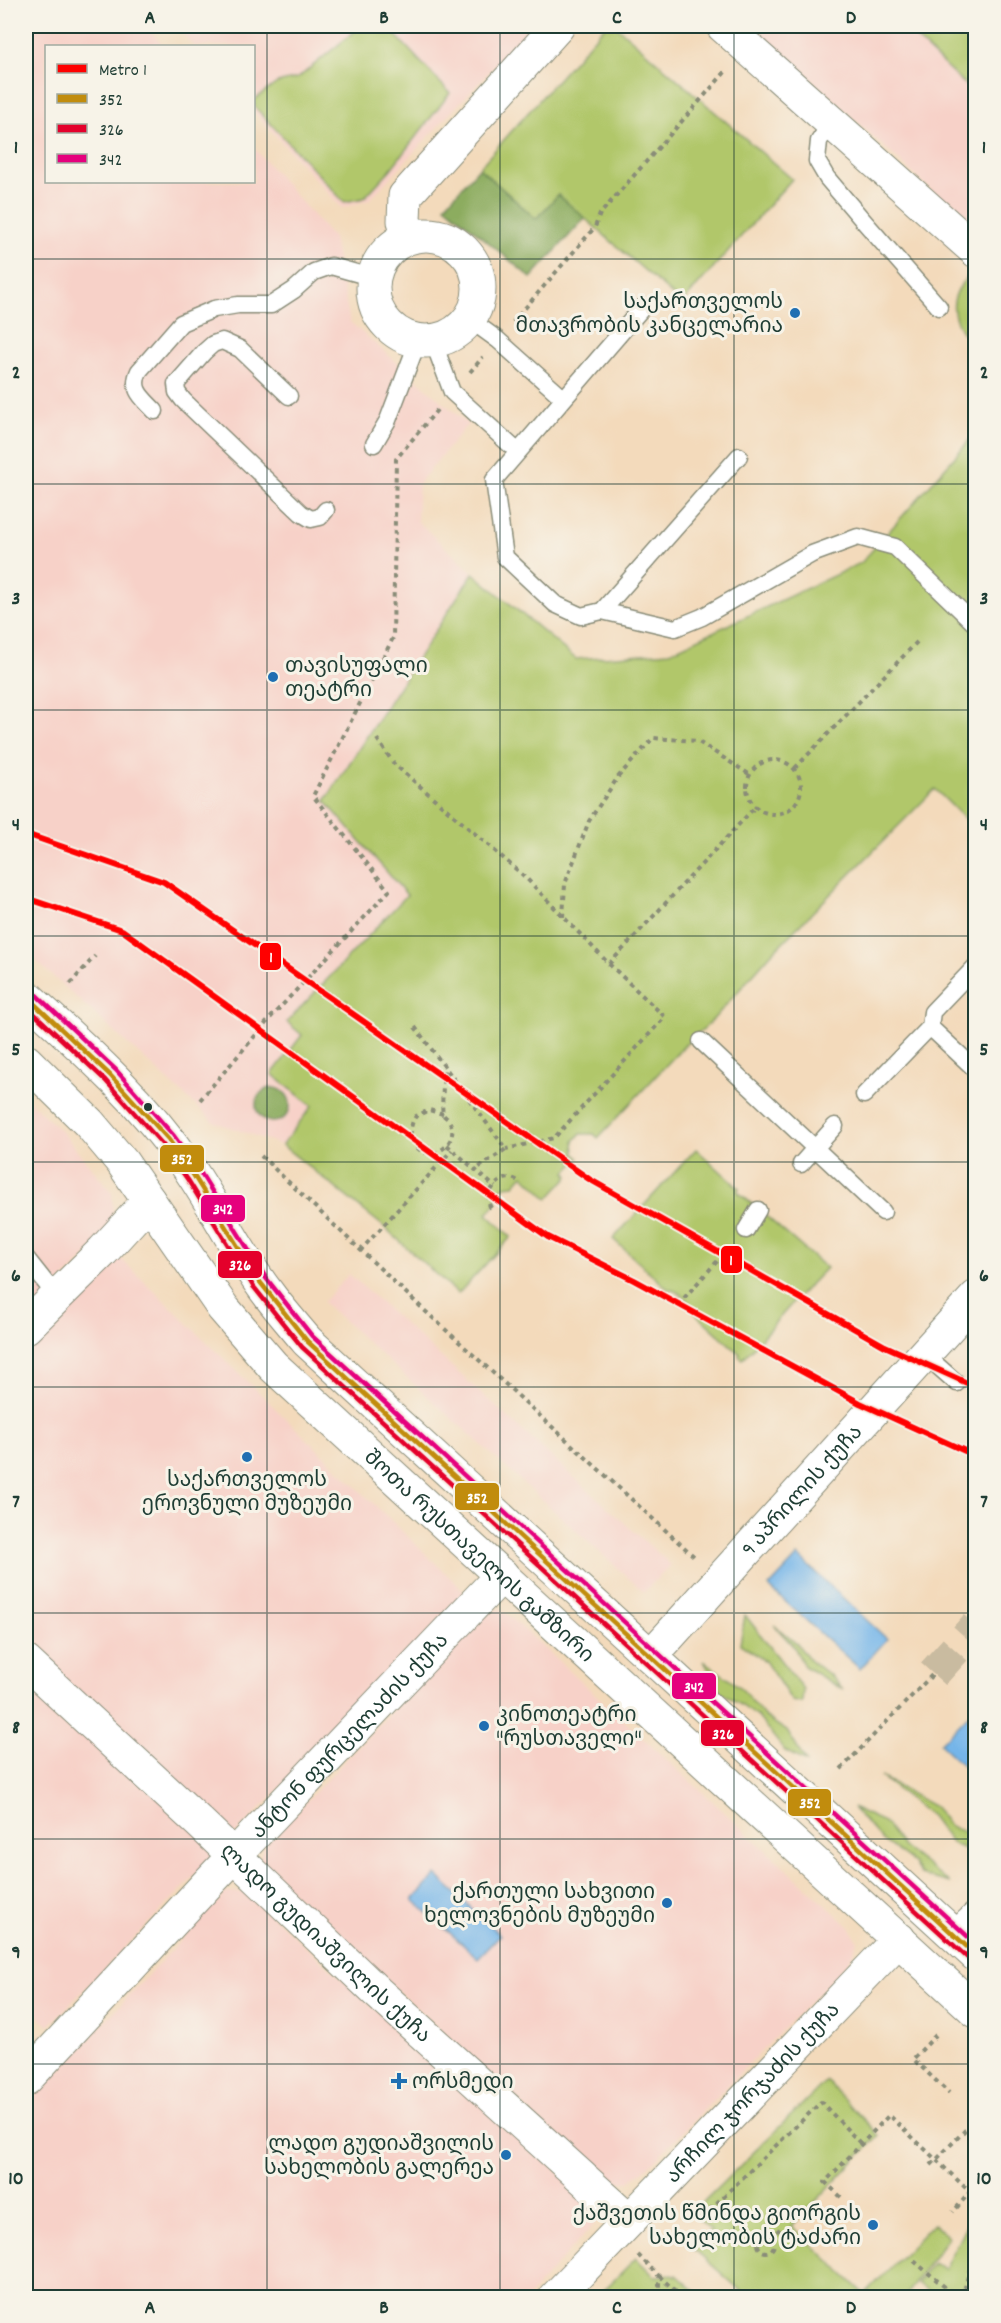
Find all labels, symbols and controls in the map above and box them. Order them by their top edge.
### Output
text: A [145,5,156,33]
text: B [379,5,389,33]
text: C [612,5,622,33]
text: D [846,5,857,33]
legend [45,45,255,183]
text: Metro 1 [99,59,147,84]
text: 352 [99,89,123,114]
text: 326 [99,119,124,144]
text: 1 [14,135,18,163]
text: 1 [982,135,986,163]
text: 342 [99,149,122,174]
place label: საქართველოს მთავრობის კანცელარია [515,289,783,343]
marker: საქართველოს მთავრობის კანცელარია [788,306,802,320]
text: 2 [12,360,20,388]
text: 2 [980,360,988,388]
text: 3 [12,586,20,614]
text: 3 [980,586,988,614]
place label: თავისუფალი თეატრი [285,653,428,707]
marker: თავისუფალი თეატრი [266,670,280,684]
text: 4 [12,812,20,840]
text: 4 [980,812,988,840]
line badge: 1 [259,942,282,971]
text: 1 [269,947,273,970]
text: 5 [11,1037,21,1065]
text: 5 [979,1037,989,1065]
unlabelled marker [142,1101,154,1113]
line badge: 352 [159,1144,205,1173]
text: 352 [171,1149,193,1172]
line badge: 342 [200,1194,246,1223]
text: 342 [213,1199,233,1222]
line badge: 1 [720,1245,743,1274]
line badge: 326 [217,1250,263,1279]
text: 1 [729,1250,733,1273]
text: 326 [229,1255,251,1278]
text: 6 [11,1263,21,1291]
text: 6 [979,1263,989,1291]
street label: 9 აპრილის ქუჩა [736,1419,871,1564]
street label: შოთა რუსთაველის გამზირი [356,1444,599,1671]
marker: საქართველოს ეროვნული მუზეუმი [240,1450,254,1464]
place label: საქართველოს ეროვნული მუზეუმი [142,1467,352,1521]
line badge: 352 [454,1482,500,1511]
text: 352 [466,1488,488,1511]
text: 7 [12,1489,20,1517]
text: 7 [980,1489,988,1517]
street label: ანტონ ფურცელაძის ქუჩა [246,1628,457,1847]
line badge: 342 [671,1672,717,1700]
text: 342 [684,1677,704,1700]
place label: კინოთეატრი "რუსთაველი" [496,1702,642,1756]
text: 8 [12,1715,20,1743]
text: 8 [980,1715,988,1743]
marker: კინოთეატრი "რუსთაველი" [477,1719,491,1733]
line badge: 326 [700,1719,745,1747]
text: 326 [712,1724,734,1747]
line badge: 352 [787,1788,832,1817]
text: 352 [799,1793,821,1816]
street label: ლადო გუდიაშვილის ქუჩა [212,1838,436,2052]
place label: ქართული სახვითი ხელოვნების მუზეუმი [424,1879,655,1933]
marker: ქართული სახვითი ხელოვნების მუზეუმი [660,1896,674,1910]
text: 9 [11,1940,21,1968]
text: 9 [979,1940,989,1968]
street label: არჩილ ჯორჯაძის ქუჩა [660,1997,849,2192]
place label: ორსმედი [412,2069,514,2099]
marker: ორსმედი [390,2072,408,2090]
place label: ლადო გუდიაშვილის სახელობის გალერეა [264,2131,494,2185]
marker: ლადო გუდიაშვილის სახელობის გალერეა [499,2148,513,2162]
text: 10 [8,2166,24,2194]
text: 10 [976,2166,992,2194]
place label: ქაშვეთის წმინდა გიორგის სახელობის ტაძარი [573,2201,861,2255]
marker: ქაშვეთის წმინდა გიორგის სახელობის ტაძარი [866,2218,880,2232]
text: A [145,2295,156,2323]
text: B [379,2295,389,2323]
text: C [612,2295,622,2323]
text: D [846,2295,857,2323]

